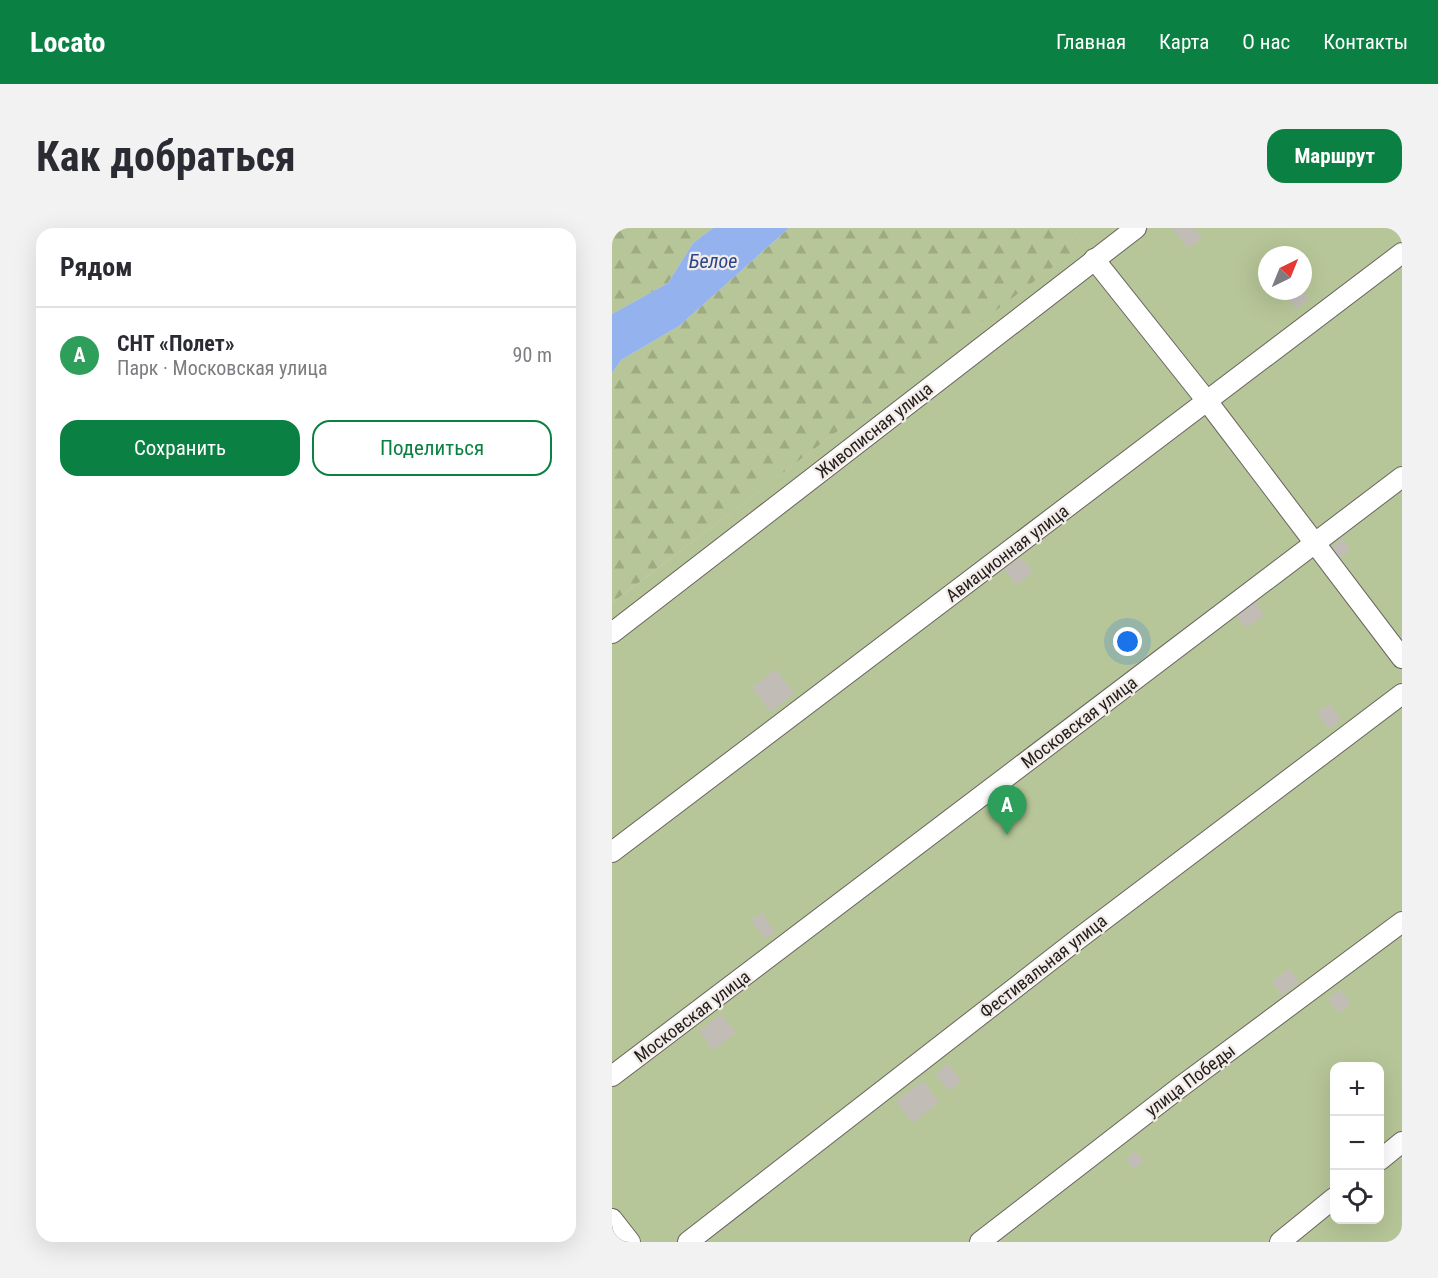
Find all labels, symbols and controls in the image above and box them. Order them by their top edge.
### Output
text: Locato [30,26,106,59]
text: Главная [1056,30,1126,54]
text: Карта [1159,30,1209,54]
text: О нас [1242,30,1290,54]
text: Контакты [1323,30,1408,54]
button: Маршрут [1267,129,1402,183]
text: Как добраться [36,132,296,181]
north arrow [1258,246,1312,300]
water label: Белое [689,249,737,273]
text: Рядом [60,252,132,282]
text: СНТ «Полет» [117,331,235,356]
text: A [74,343,85,367]
text: 90 m [513,343,552,367]
text: Парк · Московская улица [117,356,327,380]
street label: Живописная улица [811,378,937,482]
button: Сохранить [60,420,300,476]
button: Поделиться [312,420,552,476]
street label: Авиационная улица [942,500,1072,606]
your location [1113,627,1142,656]
street label: Московская улица [1017,672,1141,772]
pin: A [988,786,1026,835]
street label: Фестивальная улица [975,910,1111,1022]
street label: Московская улица [630,966,754,1066]
street label: улица Победы [1141,1039,1239,1121]
map controls [1330,1062,1384,1224]
button: + [1330,1062,1384,1116]
button: − [1330,1116,1384,1170]
button: locate [1330,1170,1384,1224]

